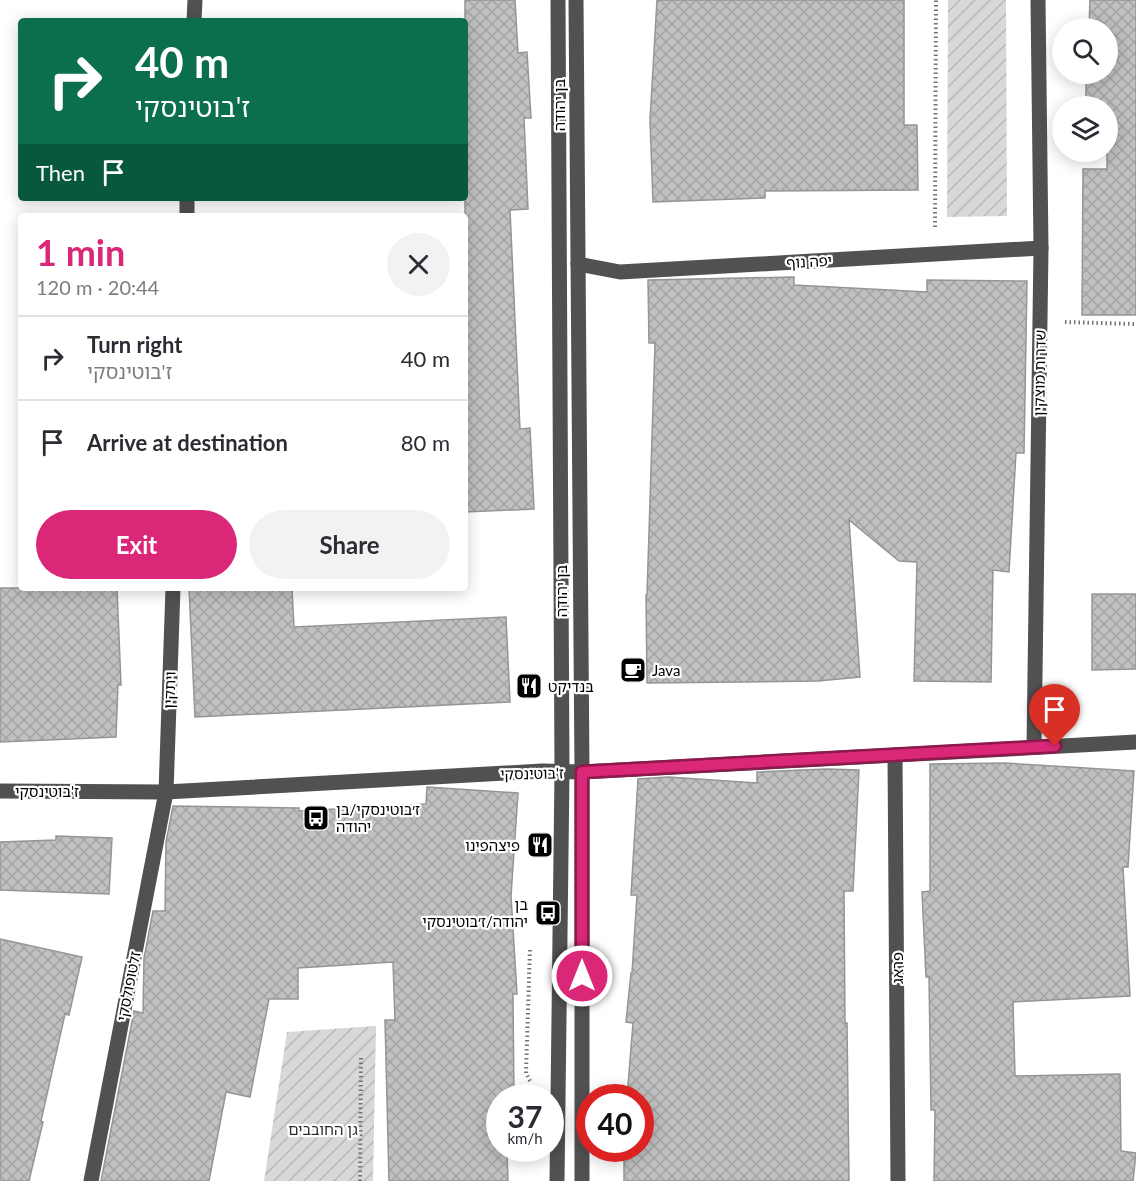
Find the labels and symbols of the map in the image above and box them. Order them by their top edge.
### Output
street label: בן יהודה [550,78,568,131]
street label: יפה נוף [786,251,832,271]
street label: שדרות מוצקין [1029,330,1049,416]
street label: בן יהודה [552,564,570,617]
cafe icon: Java [618,655,648,685]
place label: Java [652,661,680,679]
street label: ויתקין [159,671,179,709]
restaurant icon: בנדיקט [514,671,544,701]
place label: בנדיקט [548,677,594,695]
pin [1029,684,1080,746]
street label: ז'בוטינסקי [500,763,564,783]
street label: ז'בוטינסקי [15,782,79,800]
place label: ז׳בוטינסקי/בן יהודה [336,800,420,835]
bus stop icon: ז׳בוטינסקי/בן יהודה [301,803,331,833]
restaurant icon: פיצהפינו [525,830,555,860]
place label: פיצהפינו [465,836,520,854]
place label: בן יהודה/ז׳בוטינסקי [422,895,528,930]
bus stop icon: בן יהודה/ז׳בוטינסקי [533,898,563,928]
position arrow [550,944,614,1008]
street label: זלטופולסקי [112,949,144,1022]
street label: פראג [888,952,906,984]
speed limit sign: 40 [576,1084,654,1162]
park label: גן החובבים [288,1120,358,1138]

